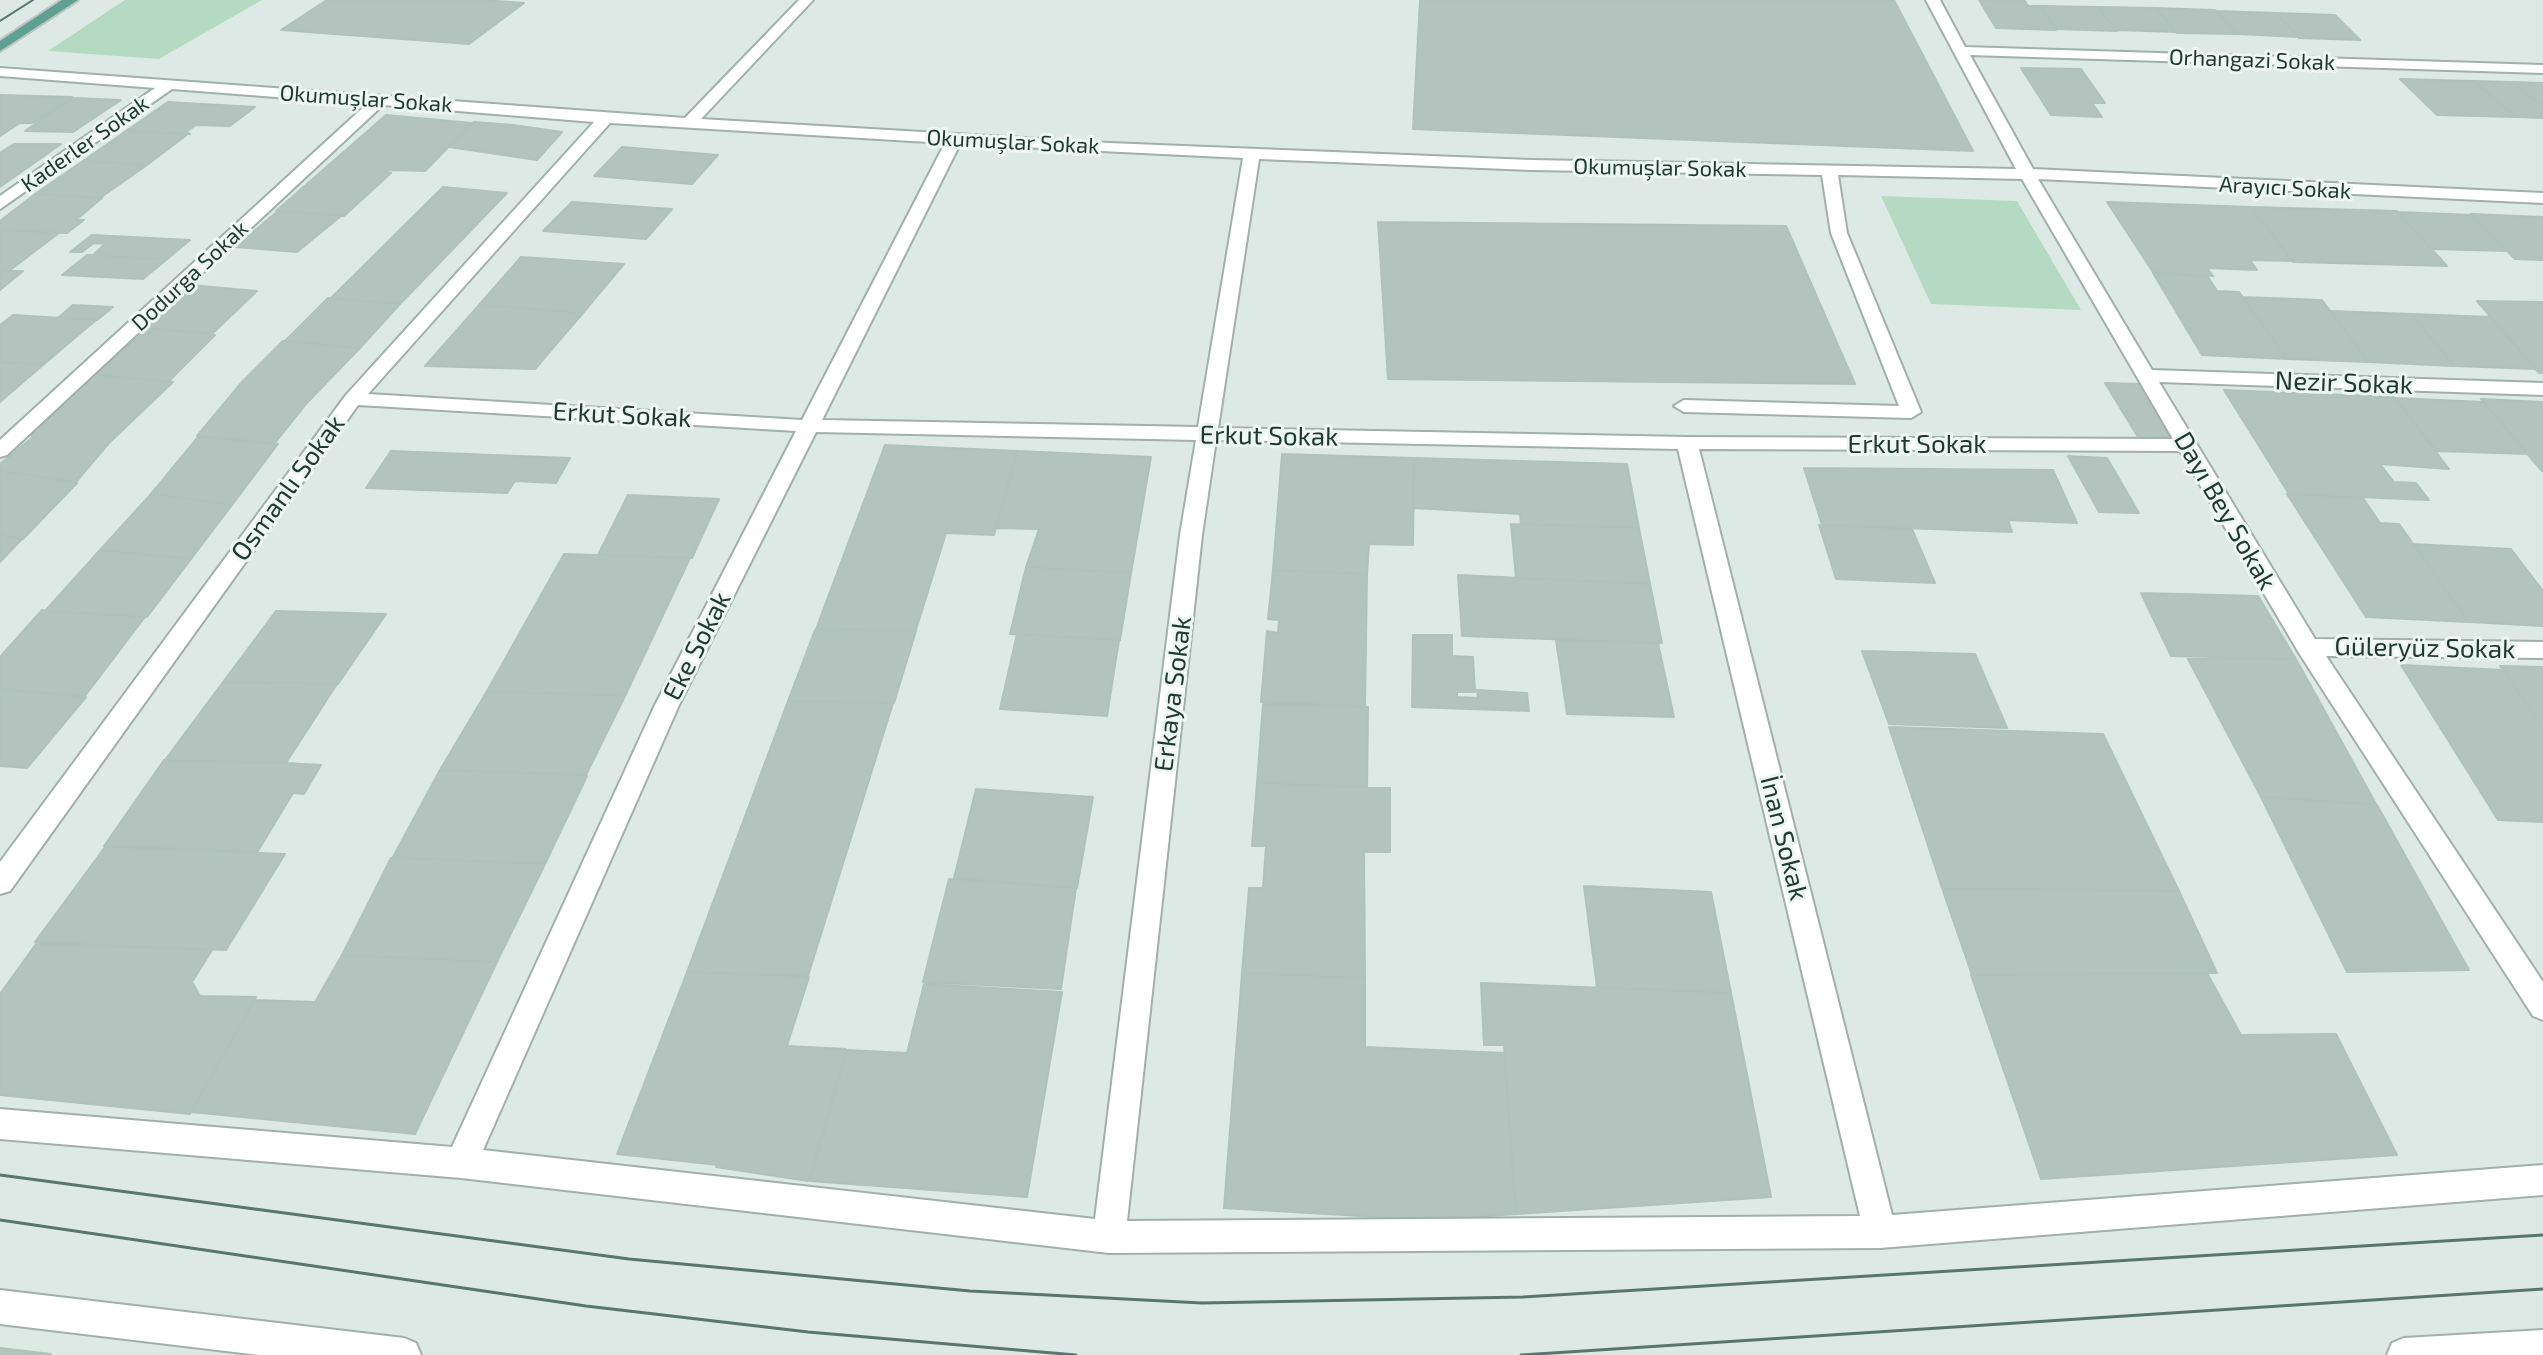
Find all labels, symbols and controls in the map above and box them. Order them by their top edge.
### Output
street label: Orhangazi Sokak [2168,44,2336,76]
street label: Okumuşlar Sokak [279,80,453,118]
street label: Kaderler Sokak [16,90,154,198]
street label: Okumuşlar Sokak [926,124,1100,160]
street label: Okumuşlar Sokak [1573,153,1747,183]
street label: Arayıcı Sokak [2218,171,2352,205]
street label: Dodurga Sokak [126,215,254,337]
street label: Nezir Sokak [2274,365,2414,401]
street label: Erkut Sokak [552,396,692,434]
street label: Osmanlı Sokak [225,409,351,567]
street label: Erkut Sokak [1199,419,1339,453]
street label: Dayı Bey Sokak [2167,426,2283,596]
street label: Erkut Sokak [1848,428,1986,460]
street label: Eke Sokak [656,587,738,705]
street label: Erkaya Sokak [1148,615,1198,773]
street label: Güleryüz Sokak [2334,631,2516,665]
street label: İnan Sokak [1753,773,1815,903]

